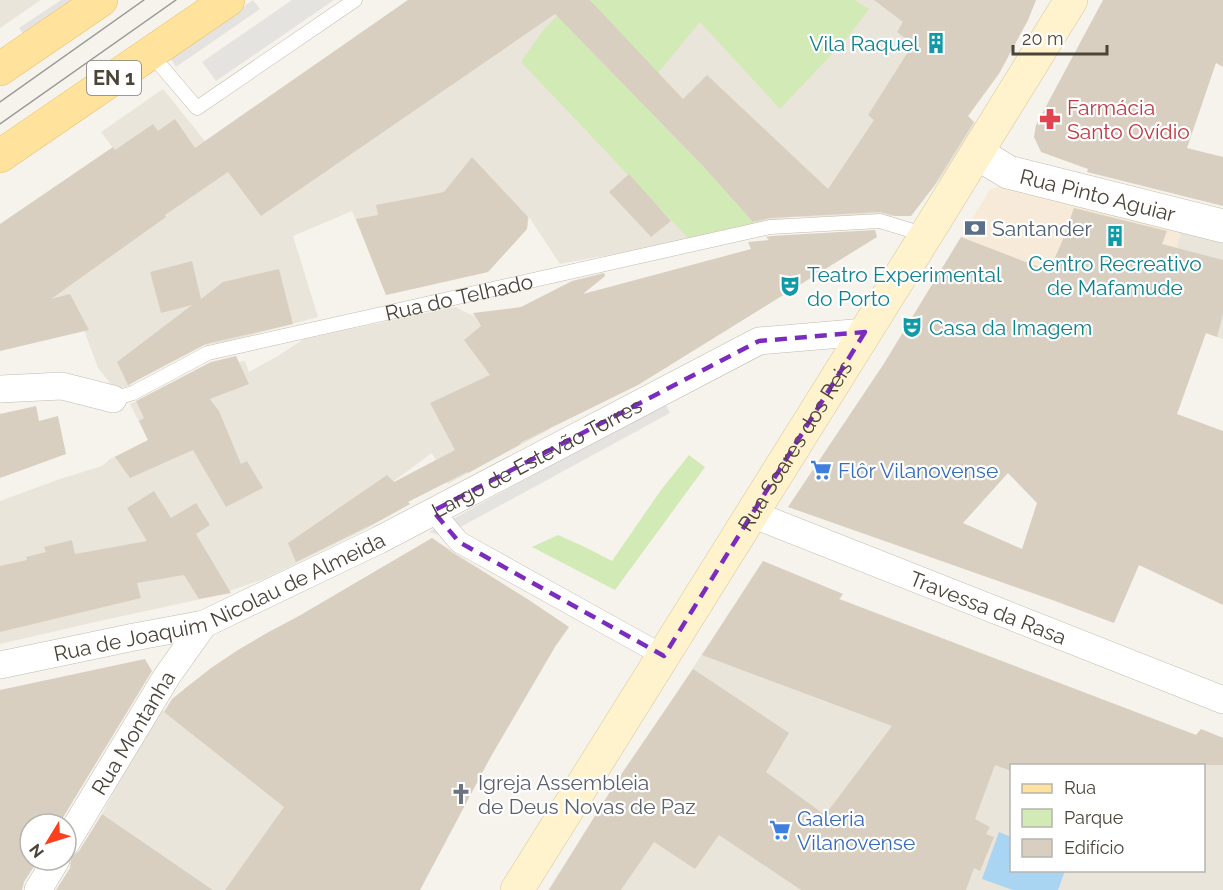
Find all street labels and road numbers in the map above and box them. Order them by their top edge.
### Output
road number: EN 1 [87,61,141,95]
street label: Rua Pinto Aguiar [1017,163,1179,226]
street label: Rua do Telhado [383,268,535,325]
street label: Rua Soares dos Reis [732,356,857,535]
street label: Largo de Estevão Torres [427,392,646,523]
street label: Rua de Joaquim Nicolau de Almeida [51,527,389,666]
street label: Travessa da Rasa [906,565,1070,649]
street label: Rua Montanha [86,666,180,799]

